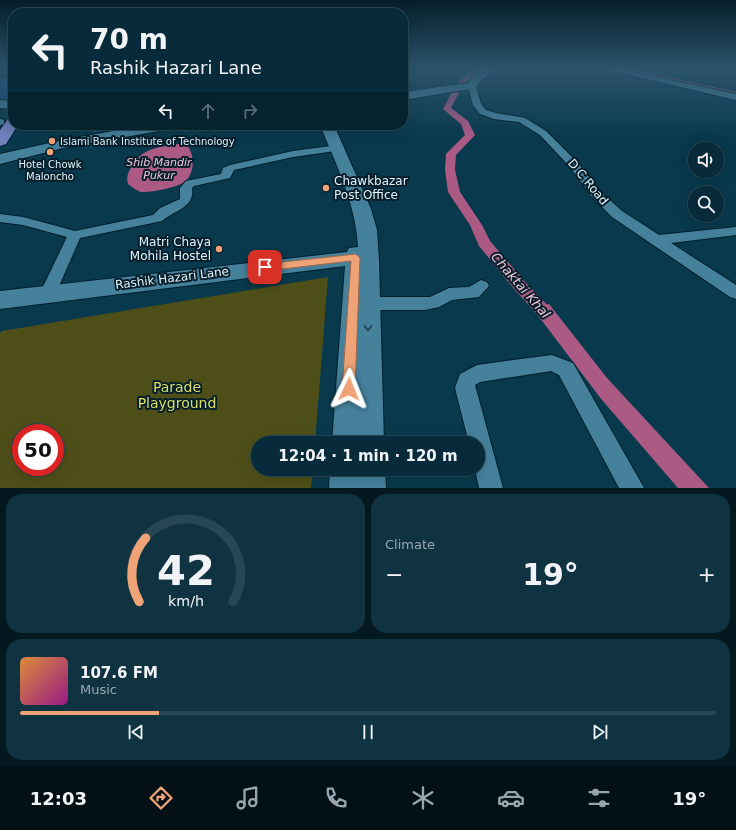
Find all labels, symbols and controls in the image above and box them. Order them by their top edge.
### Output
text: 70 m [90,23,168,56]
icon: left [24,24,76,76]
text: Rashik Hazari Lane [90,57,262,78]
icon: left [155,100,177,122]
icon: ahead [197,100,219,122]
icon: right [239,100,261,122]
marker: Islami Bank Institute of Technology [47,136,57,146]
place label: Islami Bank Institute of Technology [60,136,235,147]
map controls [688,142,724,222]
button: sound [688,142,724,178]
marker: Hotel Chowk Maloncho [45,147,55,157]
water label: Shib Mandir Pukur [126,156,193,182]
street label: D C Road [565,156,611,208]
place label: Hotel Chowk Maloncho [18,159,82,182]
place label: Chawkbazar Post Office [334,174,408,202]
marker: Chawkbazar Post Office [321,183,331,193]
button: search [688,186,724,222]
place label: Matri Chaya Mohila Hostel [130,235,211,263]
marker: Matri Chaya Mohila Hostel [214,244,224,254]
water label: Chaktai Khal [488,249,553,321]
pin [248,250,282,284]
icon: arrive [254,256,276,278]
street label: Rashik Hazari Lane [114,264,230,292]
one-way arrow [364,325,372,331]
position arrow [328,368,370,410]
park label: Parade Playground [138,379,216,411]
speed limit sign: 50 [12,424,64,476]
text: 12:04 · 1 min · 120 m [278,447,458,465]
text: Climate [385,537,435,552]
text: 42 [157,545,214,594]
text: 19° [522,557,579,592]
text: − [385,562,403,587]
text: + [698,562,716,587]
text: km/h [167,592,204,608]
text: 107.6 FM [80,664,158,682]
text: Music [80,682,117,697]
icon: previous [125,721,147,743]
icon: pause [357,721,379,743]
icon: next [589,721,611,743]
icon: directions [147,784,175,812]
icon: music [234,784,262,812]
icon: phone [322,784,350,812]
icon: climate [409,784,437,812]
icon: car [497,784,525,812]
icon: filters [585,784,613,812]
text: 12:03 [30,788,87,809]
text: 19° [672,788,706,809]

